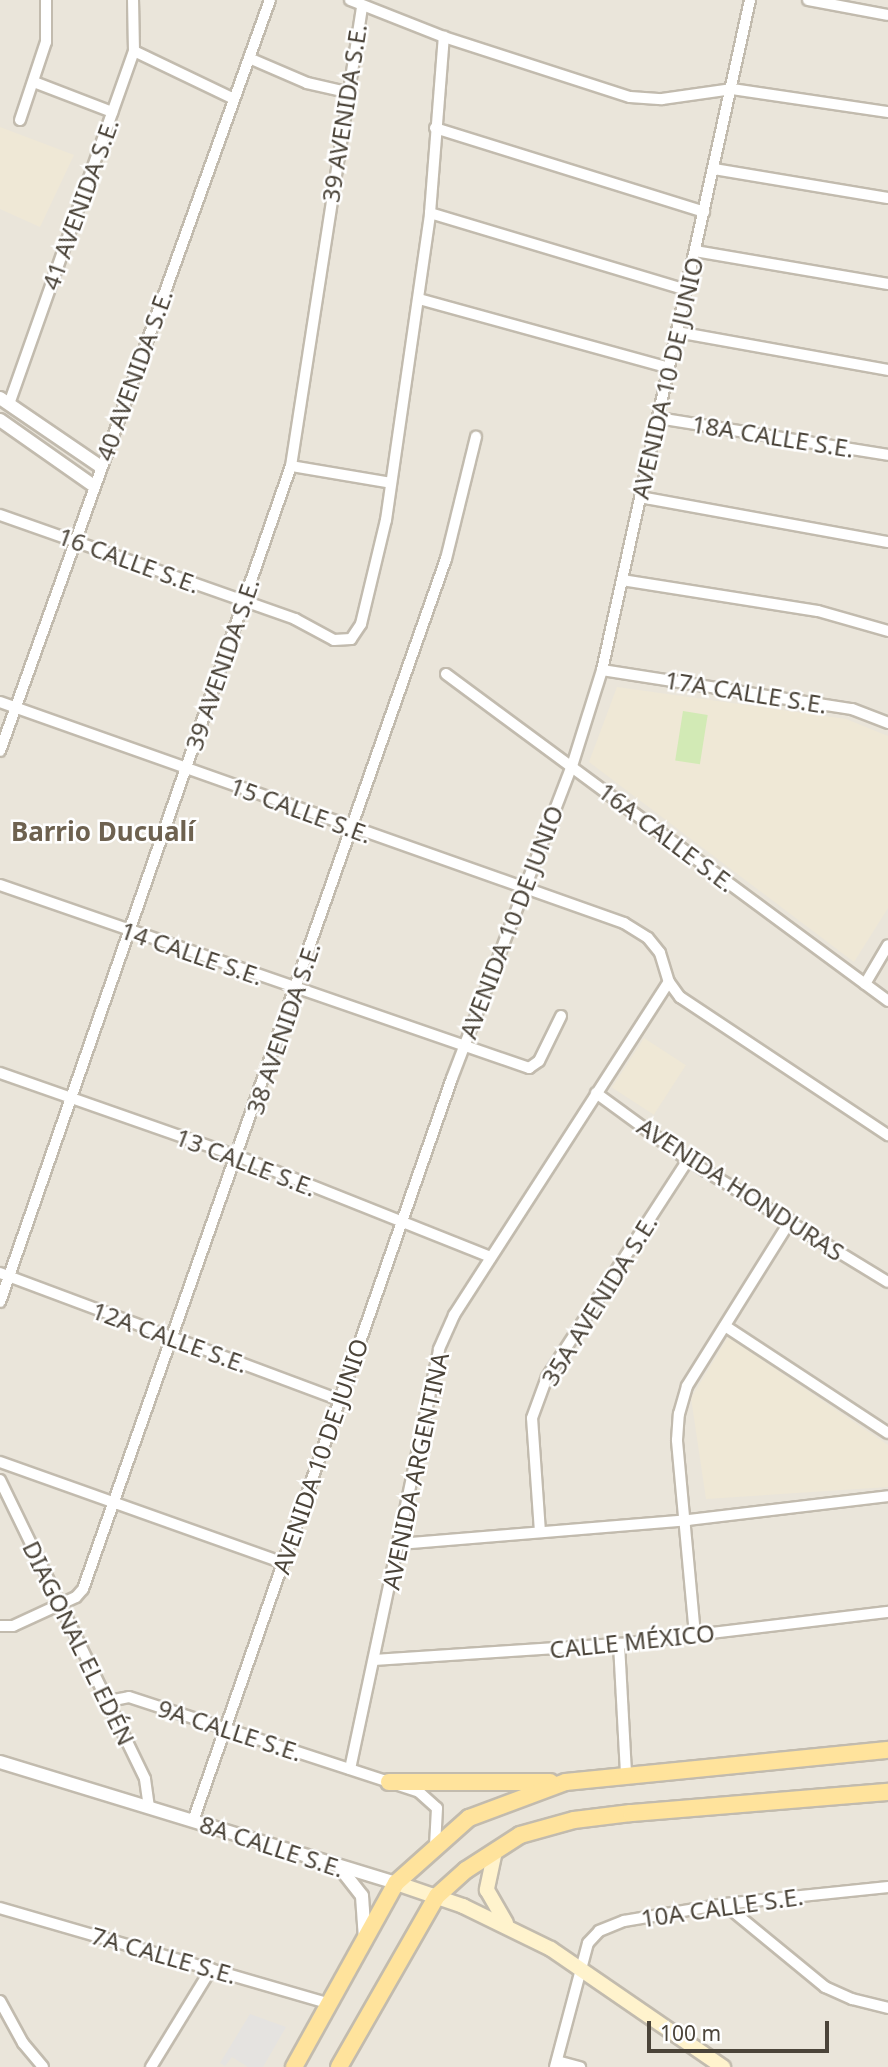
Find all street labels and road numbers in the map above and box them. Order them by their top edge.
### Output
street label: 39 AVENIDA S.E. [316,22,372,204]
street label: 41 AVENIDA S.E. [36,114,124,294]
street label: AVENIDA 10 DE JUNIO [625,254,709,502]
street label: 40 AVENIDA S.E. [90,285,178,465]
street label: 18A CALLE S.E. [690,409,856,463]
street label: 16 CALLE S.E. [54,521,204,599]
street label: 39 AVENIDA S.E. [179,574,265,754]
street label: 17A CALLE S.E. [663,665,829,719]
street label: 15 CALLE S.E. [226,771,376,849]
street label: 16A CALLE S.E. [593,776,741,898]
street label: AVENIDA 10 DE JUNIO [453,801,569,1043]
street label: 14 CALLE S.E. [117,915,267,991]
street label: 38 AVENIDA S.E. [240,938,326,1118]
street label: AVENIDA HONDURAS [632,1111,850,1267]
street label: 13 CALLE S.E. [172,1122,320,1202]
street label: 35A AVENIDA S.E. [535,1209,663,1391]
street label: 12A CALLE S.E. [88,1295,252,1379]
street label: AVENIDA 10 DE JUNIO [266,1334,374,1578]
street label: AVENIDA ARGENTINA [376,1350,454,1592]
street label: DIAGONAL EL EDÉN [17,1536,141,1750]
street label: CALLE MÉXICO [548,1618,716,1664]
street label: 9A CALLE S.E. [154,1693,306,1767]
street label: 8A CALLE S.E. [196,1809,348,1883]
street label: 10A CALLE S.E. [639,1881,805,1933]
street label: 7A CALLE S.E. [88,1920,240,1990]

